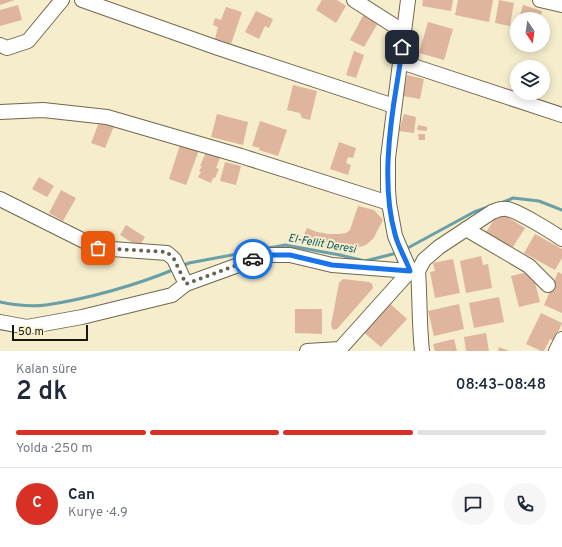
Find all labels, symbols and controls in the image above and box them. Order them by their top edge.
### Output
north arrow [510,12,550,52]
map controls [510,12,550,100]
pin [385,30,419,64]
icon: home [391,36,413,58]
button: layers [510,60,550,100]
pin [81,231,115,265]
water label: El-Fellit Deresi [287,231,358,257]
icon: bag [87,237,109,259]
courier [233,239,273,279]
icon: car [242,248,264,270]
scale bar [12,323,88,342]
text: 50 m [18,325,44,339]
text: Kalan süre [16,362,77,378]
text: 2 dk [16,376,67,409]
text: 08:43–08:48 [456,376,546,395]
text: Yolda · 250 m [16,441,92,457]
button: chat [452,483,494,525]
button: phone [504,483,546,525]
text: Can [68,486,95,505]
text: C [32,494,42,513]
text: Kurye · 4.9 [68,505,128,521]

